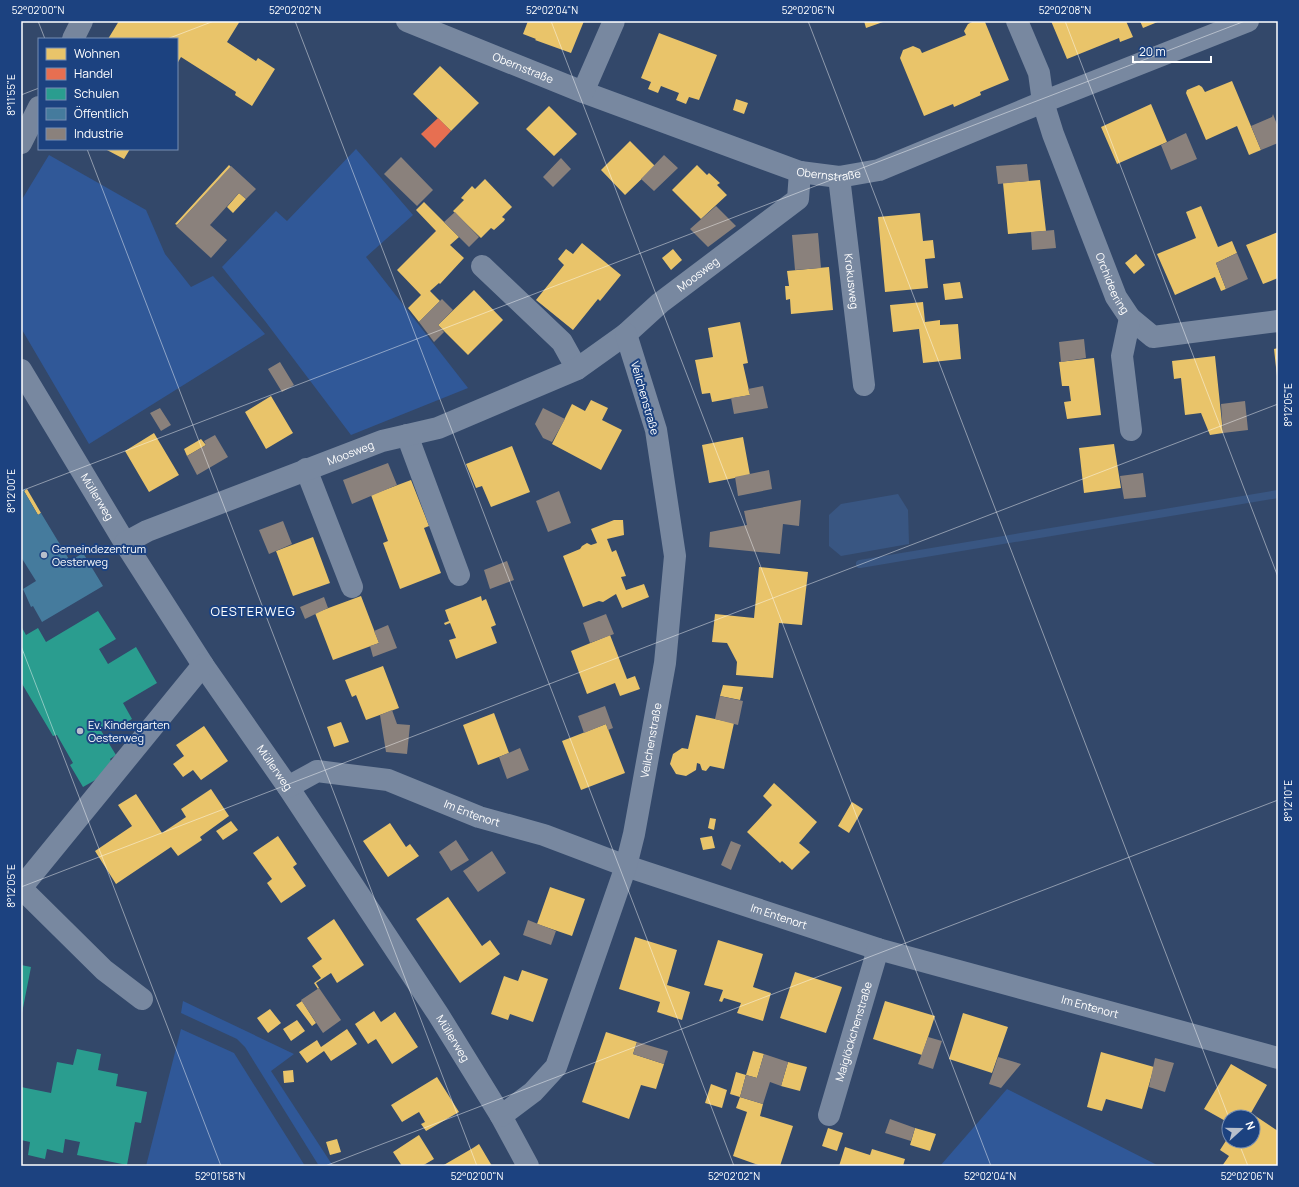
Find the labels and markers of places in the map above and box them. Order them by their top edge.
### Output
place label: Gemeindezentrum Oesterweg [52,541,146,569]
marker: Gemeindezentrum Oesterweg [39,550,49,560]
place label: Ev. Kindergarten Oesterweg [88,717,170,745]
marker: Ev. Kindergarten Oesterweg [75,726,85,736]

